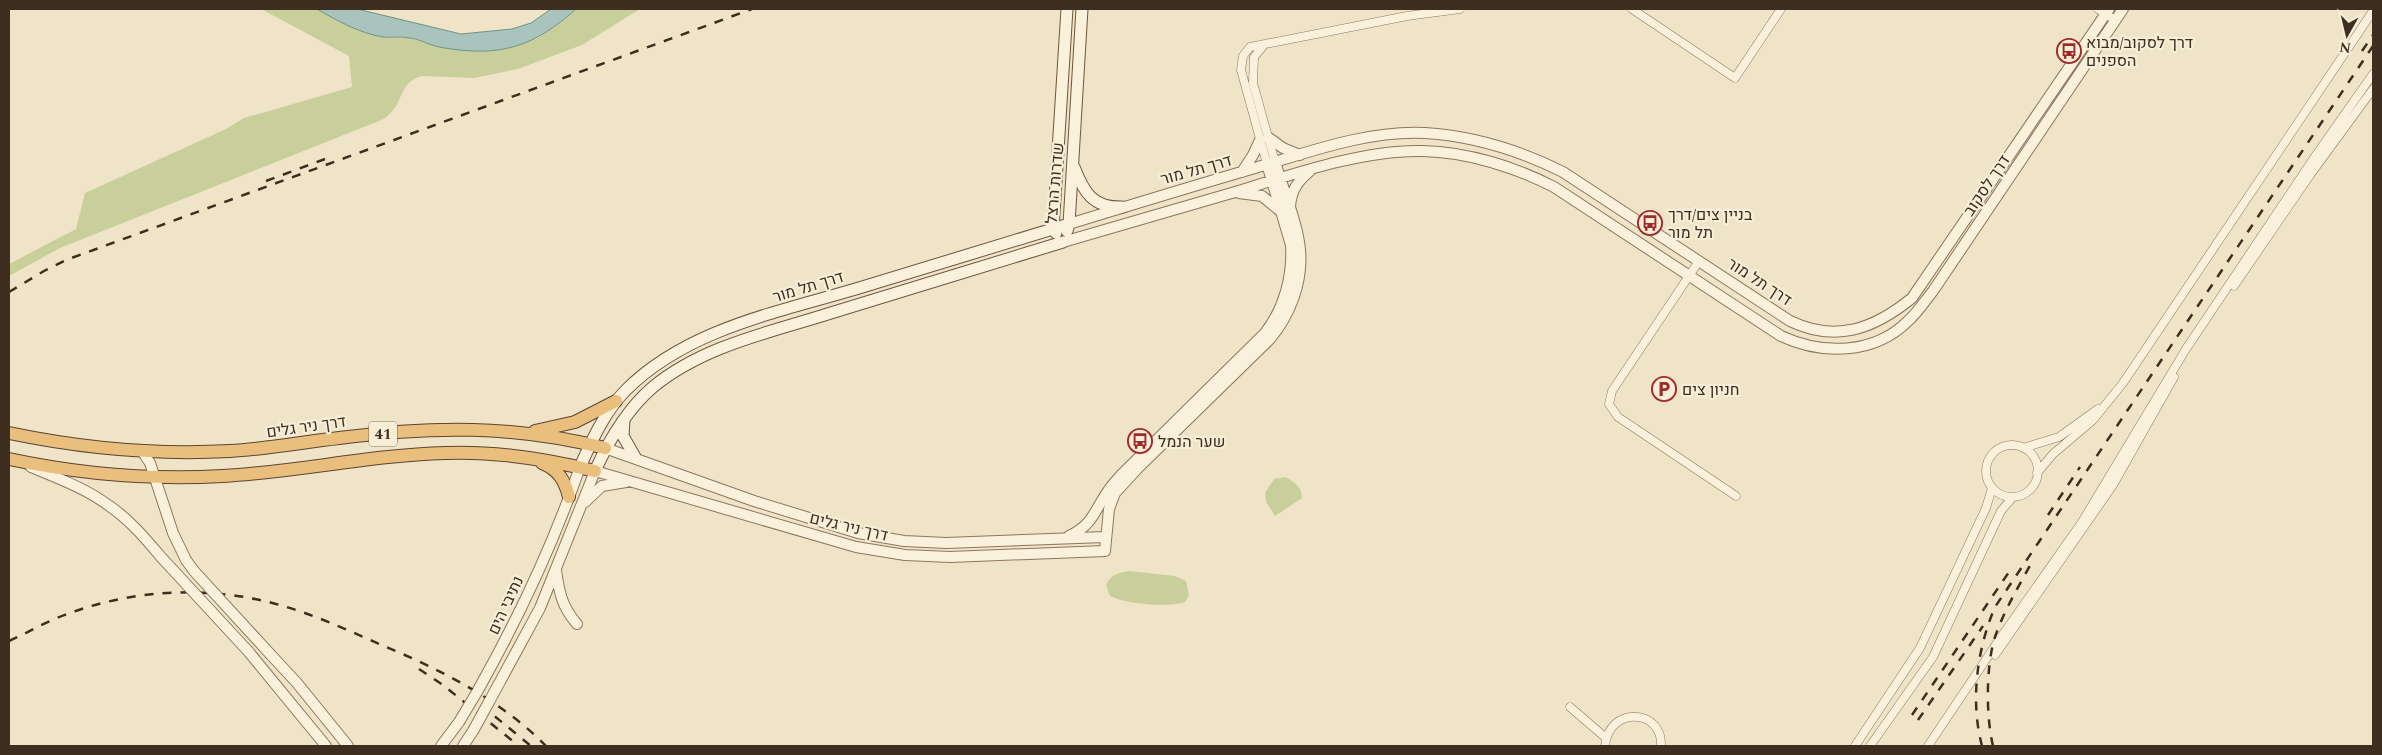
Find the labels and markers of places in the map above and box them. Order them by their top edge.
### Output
place label: דרך לסקוב/מבוא הספנים [2086,31,2193,73]
bus stop icon: דרך לסקוב/מבוא הספנים [2056,38,2082,64]
place label: בניין צים/דרך תל מור [1668,203,1753,245]
bus stop icon: בניין צים/דרך תל מור [1637,210,1663,236]
parking icon: חניון צים [1651,376,1677,402]
place label: חניון צים [1682,378,1739,402]
bus stop icon: שער הנמל [1127,428,1153,454]
place label: שער הנמל [1158,430,1225,454]

